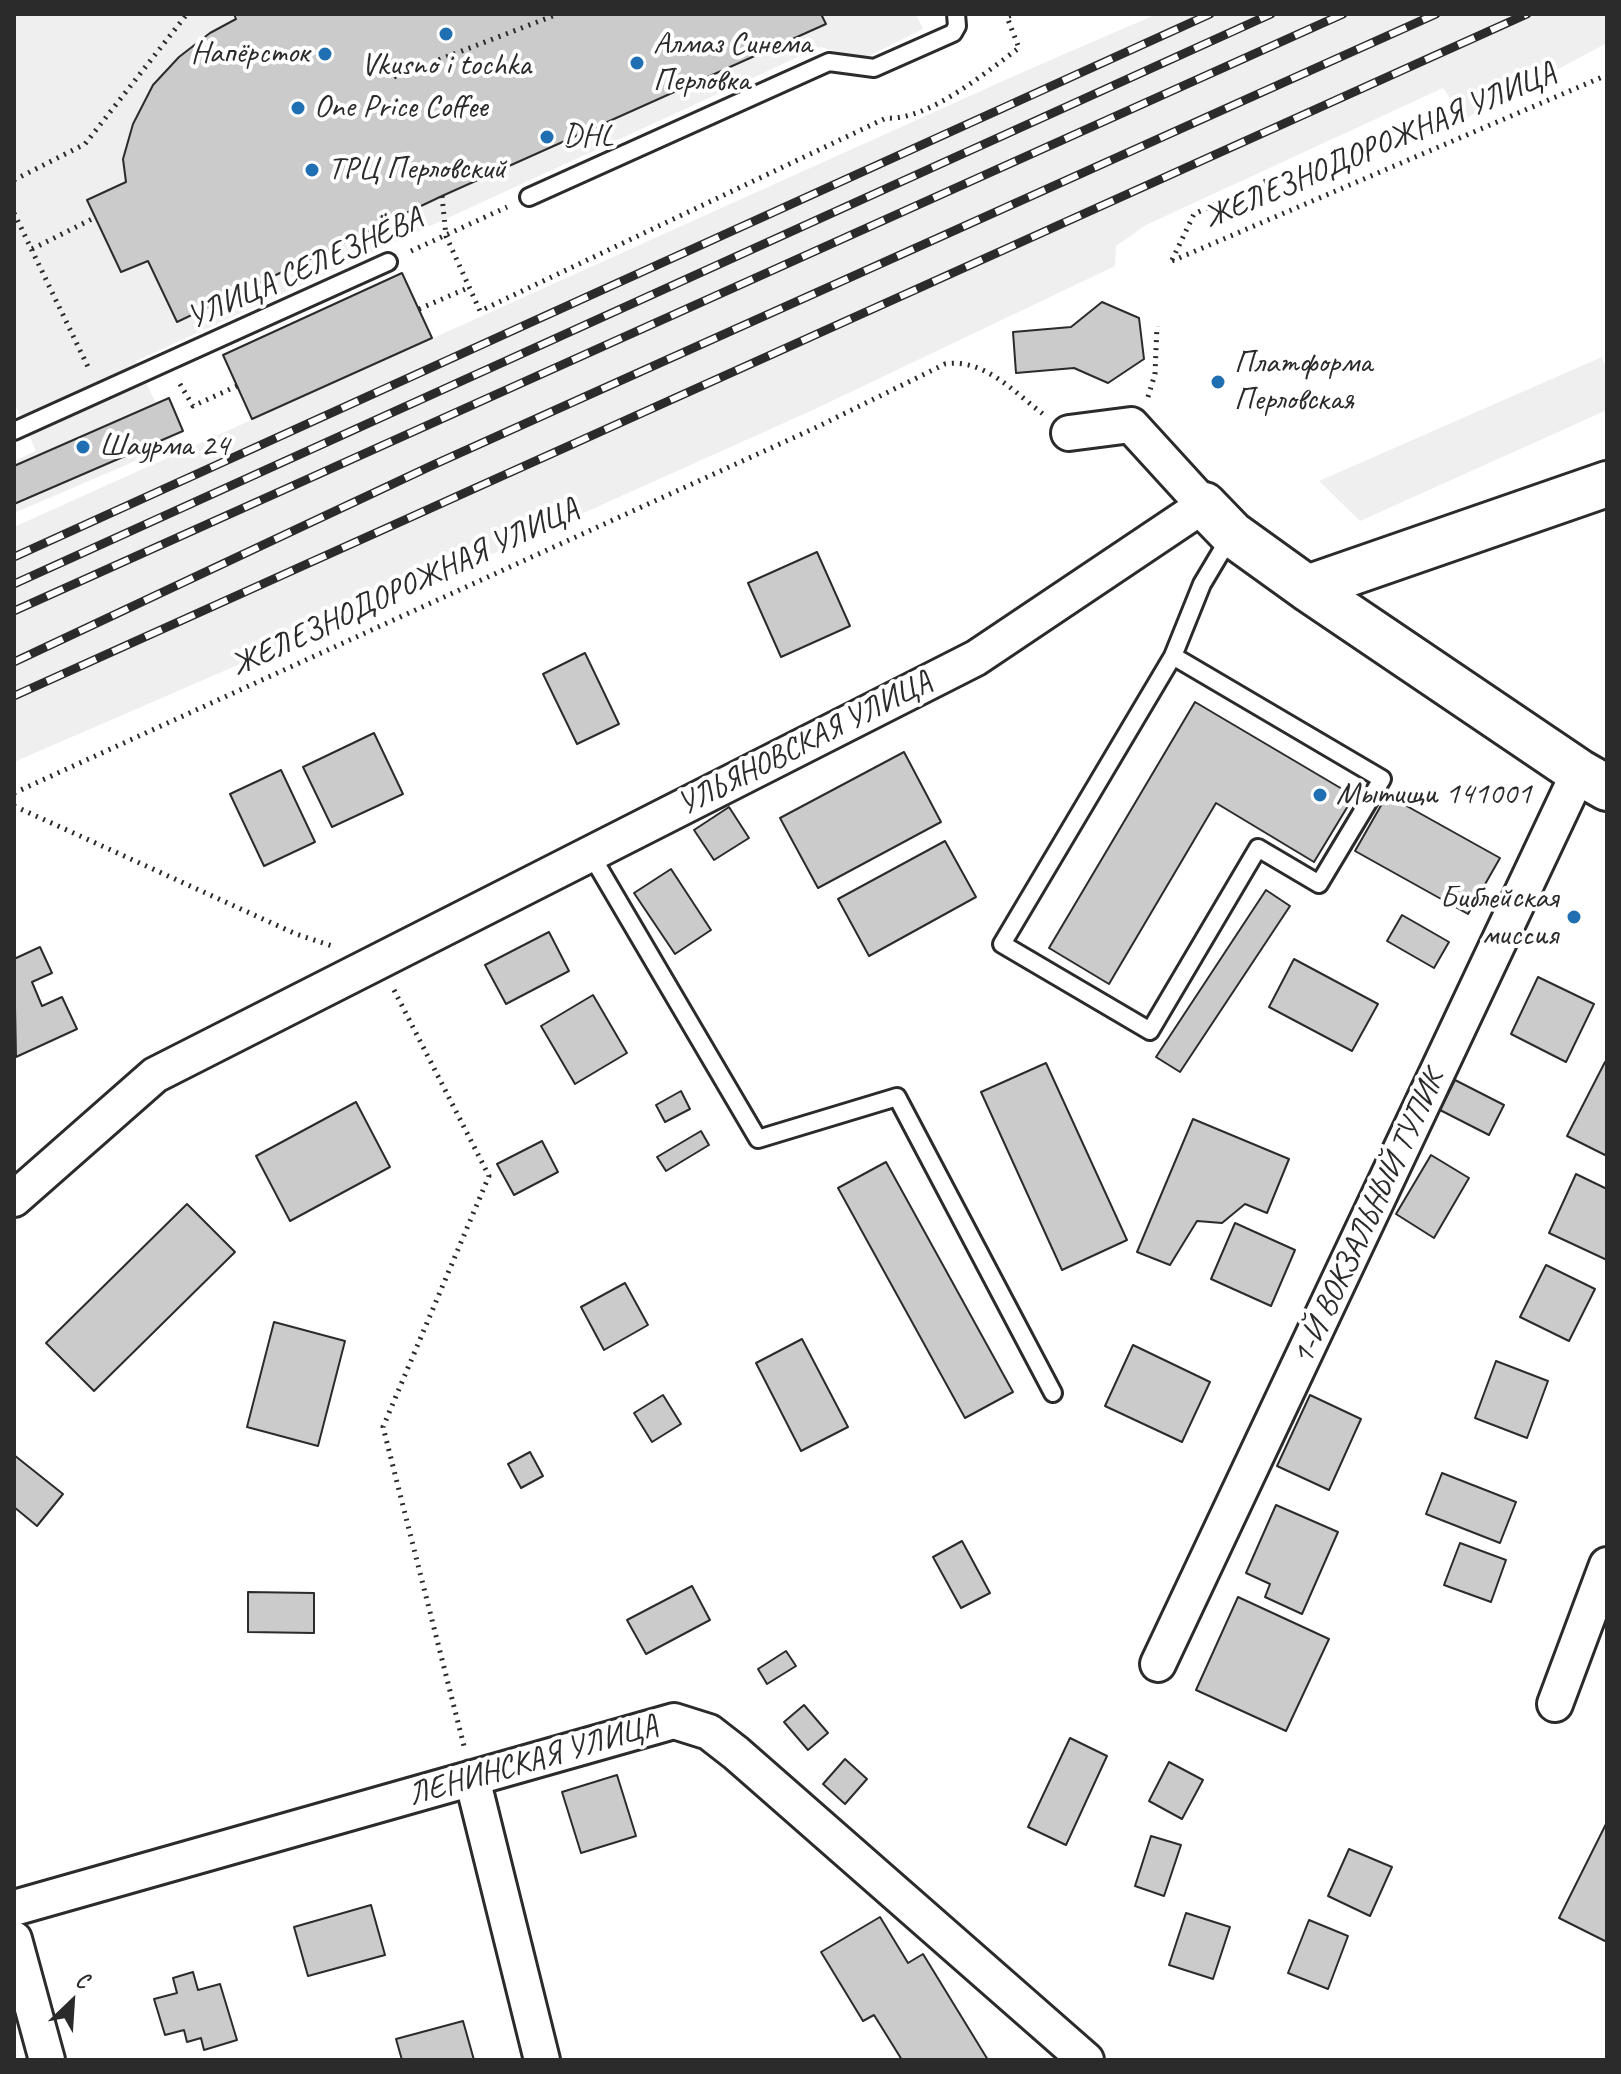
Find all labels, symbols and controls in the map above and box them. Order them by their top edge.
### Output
marker: Vkusno i tochka [437,25,455,43]
place label: Алмаз Синема Перловка [653,26,811,101]
place label: Напёрсток [191,35,309,73]
marker: Напёрсток [316,45,334,63]
place label: Vkusno i tochka [361,47,531,85]
marker: Алмаз Синема Перловка [628,54,646,72]
street label: ЖЕЛЕЗНОДОРОЖНАЯ УЛИЦА [1198,54,1562,238]
place label: One Price Coffee [314,89,488,127]
marker: One Price Coffee [289,99,307,117]
place label: DHL [563,118,613,156]
marker: DHL [538,128,556,146]
place label: ТРЦ Перловский [328,151,506,189]
marker: ТРЦ Перловский [303,161,321,179]
street label: УЛИЦА СЕЛЕЗНЁВА [182,200,428,338]
place label: Платформа Перловская [1234,345,1372,420]
marker: Платформа Перловская [1209,373,1227,391]
place label: Шаурма 24 [99,428,229,466]
marker: Шаурма 24 [74,438,92,456]
street label: ЖЕЛЕЗНОДОРОЖНАЯ УЛИЦА [225,491,585,685]
street label: УЛЬЯНОВСКАЯ УЛИЦА [672,663,938,825]
place label: Мытищи 141001 [1336,776,1531,814]
marker: Мытищи 141001 [1311,786,1329,804]
place label: Библейская миссия [1440,880,1558,955]
marker: Библейская миссия [1565,908,1583,926]
street label: 1-Й ВОКЗАЛЬНЫЙ ТУПИК [1284,1065,1454,1371]
street label: ЛЕНИНСКАЯ УЛИЦА [404,1707,662,1815]
north arrow [32,1962,112,2042]
text: С [71,1965,93,1995]

